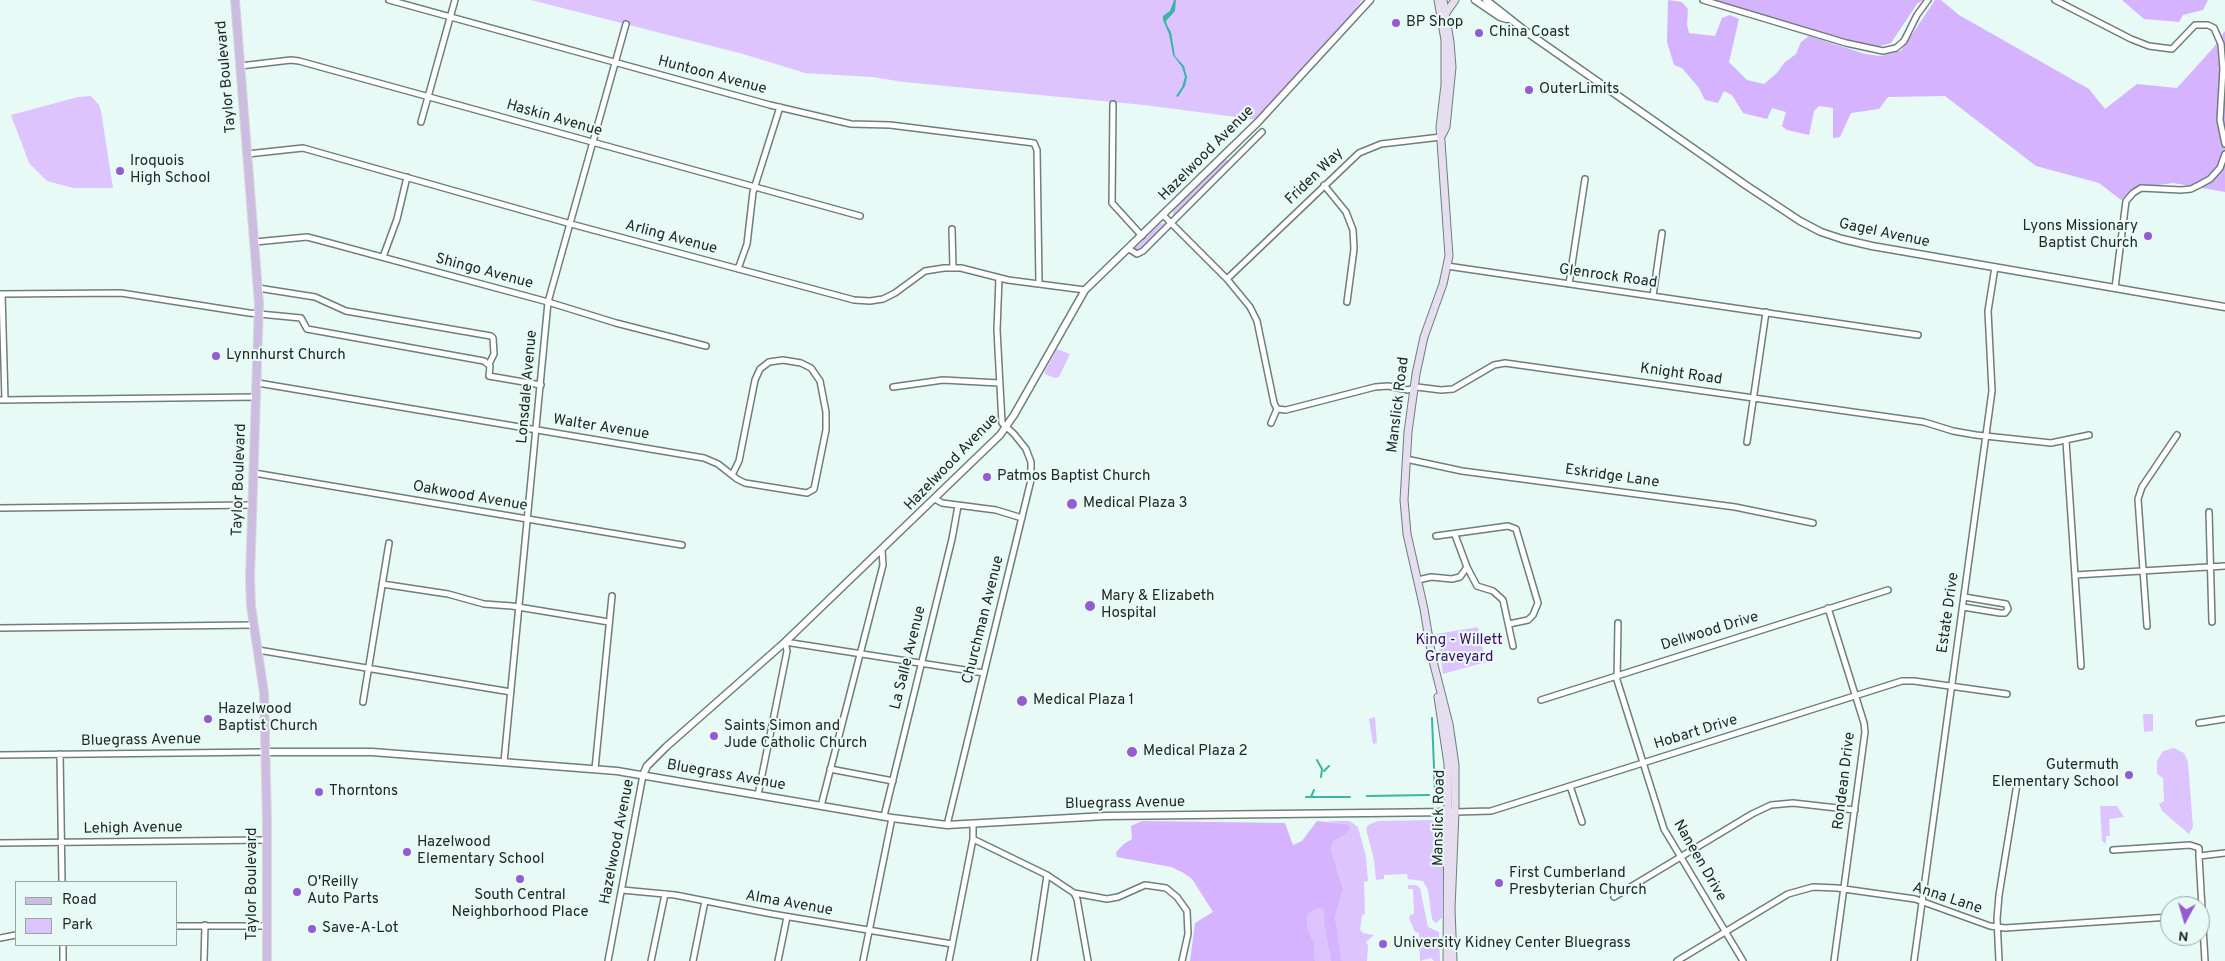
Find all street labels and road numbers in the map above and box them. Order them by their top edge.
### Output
street label: Taylor Boulevard [213,20,241,134]
street label: Huntoon Avenue [656,53,768,99]
street label: Haskin Avenue [504,97,604,141]
street label: Hazelwood Avenue [1156,103,1258,205]
street label: Friden Way [1282,145,1348,209]
street label: Gagel Avenue [1837,216,1931,252]
street label: Arling Avenue [623,217,719,259]
street label: Shingo Avenue [433,250,535,294]
street label: Glenrock Road [1558,261,1658,293]
street label: Lonsdale Avenue [514,329,542,445]
street label: Manslick Road [1384,356,1414,454]
street label: Knight Road [1639,360,1723,390]
street label: Hazelwood Avenue [901,411,1003,515]
street label: Walter Avenue [552,412,650,444]
street label: Taylor Boulevard [229,423,251,537]
street label: Eskridge Lane [1564,461,1660,493]
street label: Oakwood Avenue [411,478,529,516]
street label: Churchman Avenue [959,554,1009,686]
street label: Estate Drive [1934,571,1964,655]
street label: La Salle Avenue [887,604,931,712]
street label: Dellwood Drive [1659,609,1761,655]
street label: Hobart Drive [1652,712,1740,754]
street label: Bluegrass Avenue [81,731,201,751]
street label: Rondean Drive [1830,731,1860,831]
street label: Bluegrass Avenue [665,757,787,795]
street label: Manslick Road [1430,770,1450,866]
street label: Hazelwood Avenue [597,778,639,906]
street label: Bluegrass Avenue [1065,794,1185,814]
street label: Naneen Drive [1668,817,1730,905]
street label: Lehigh Avenue [83,819,183,839]
street label: Taylor Boulevard [244,828,262,940]
street label: Anna Lane [1910,879,1984,919]
street label: Alma Avenue [744,887,834,921]

